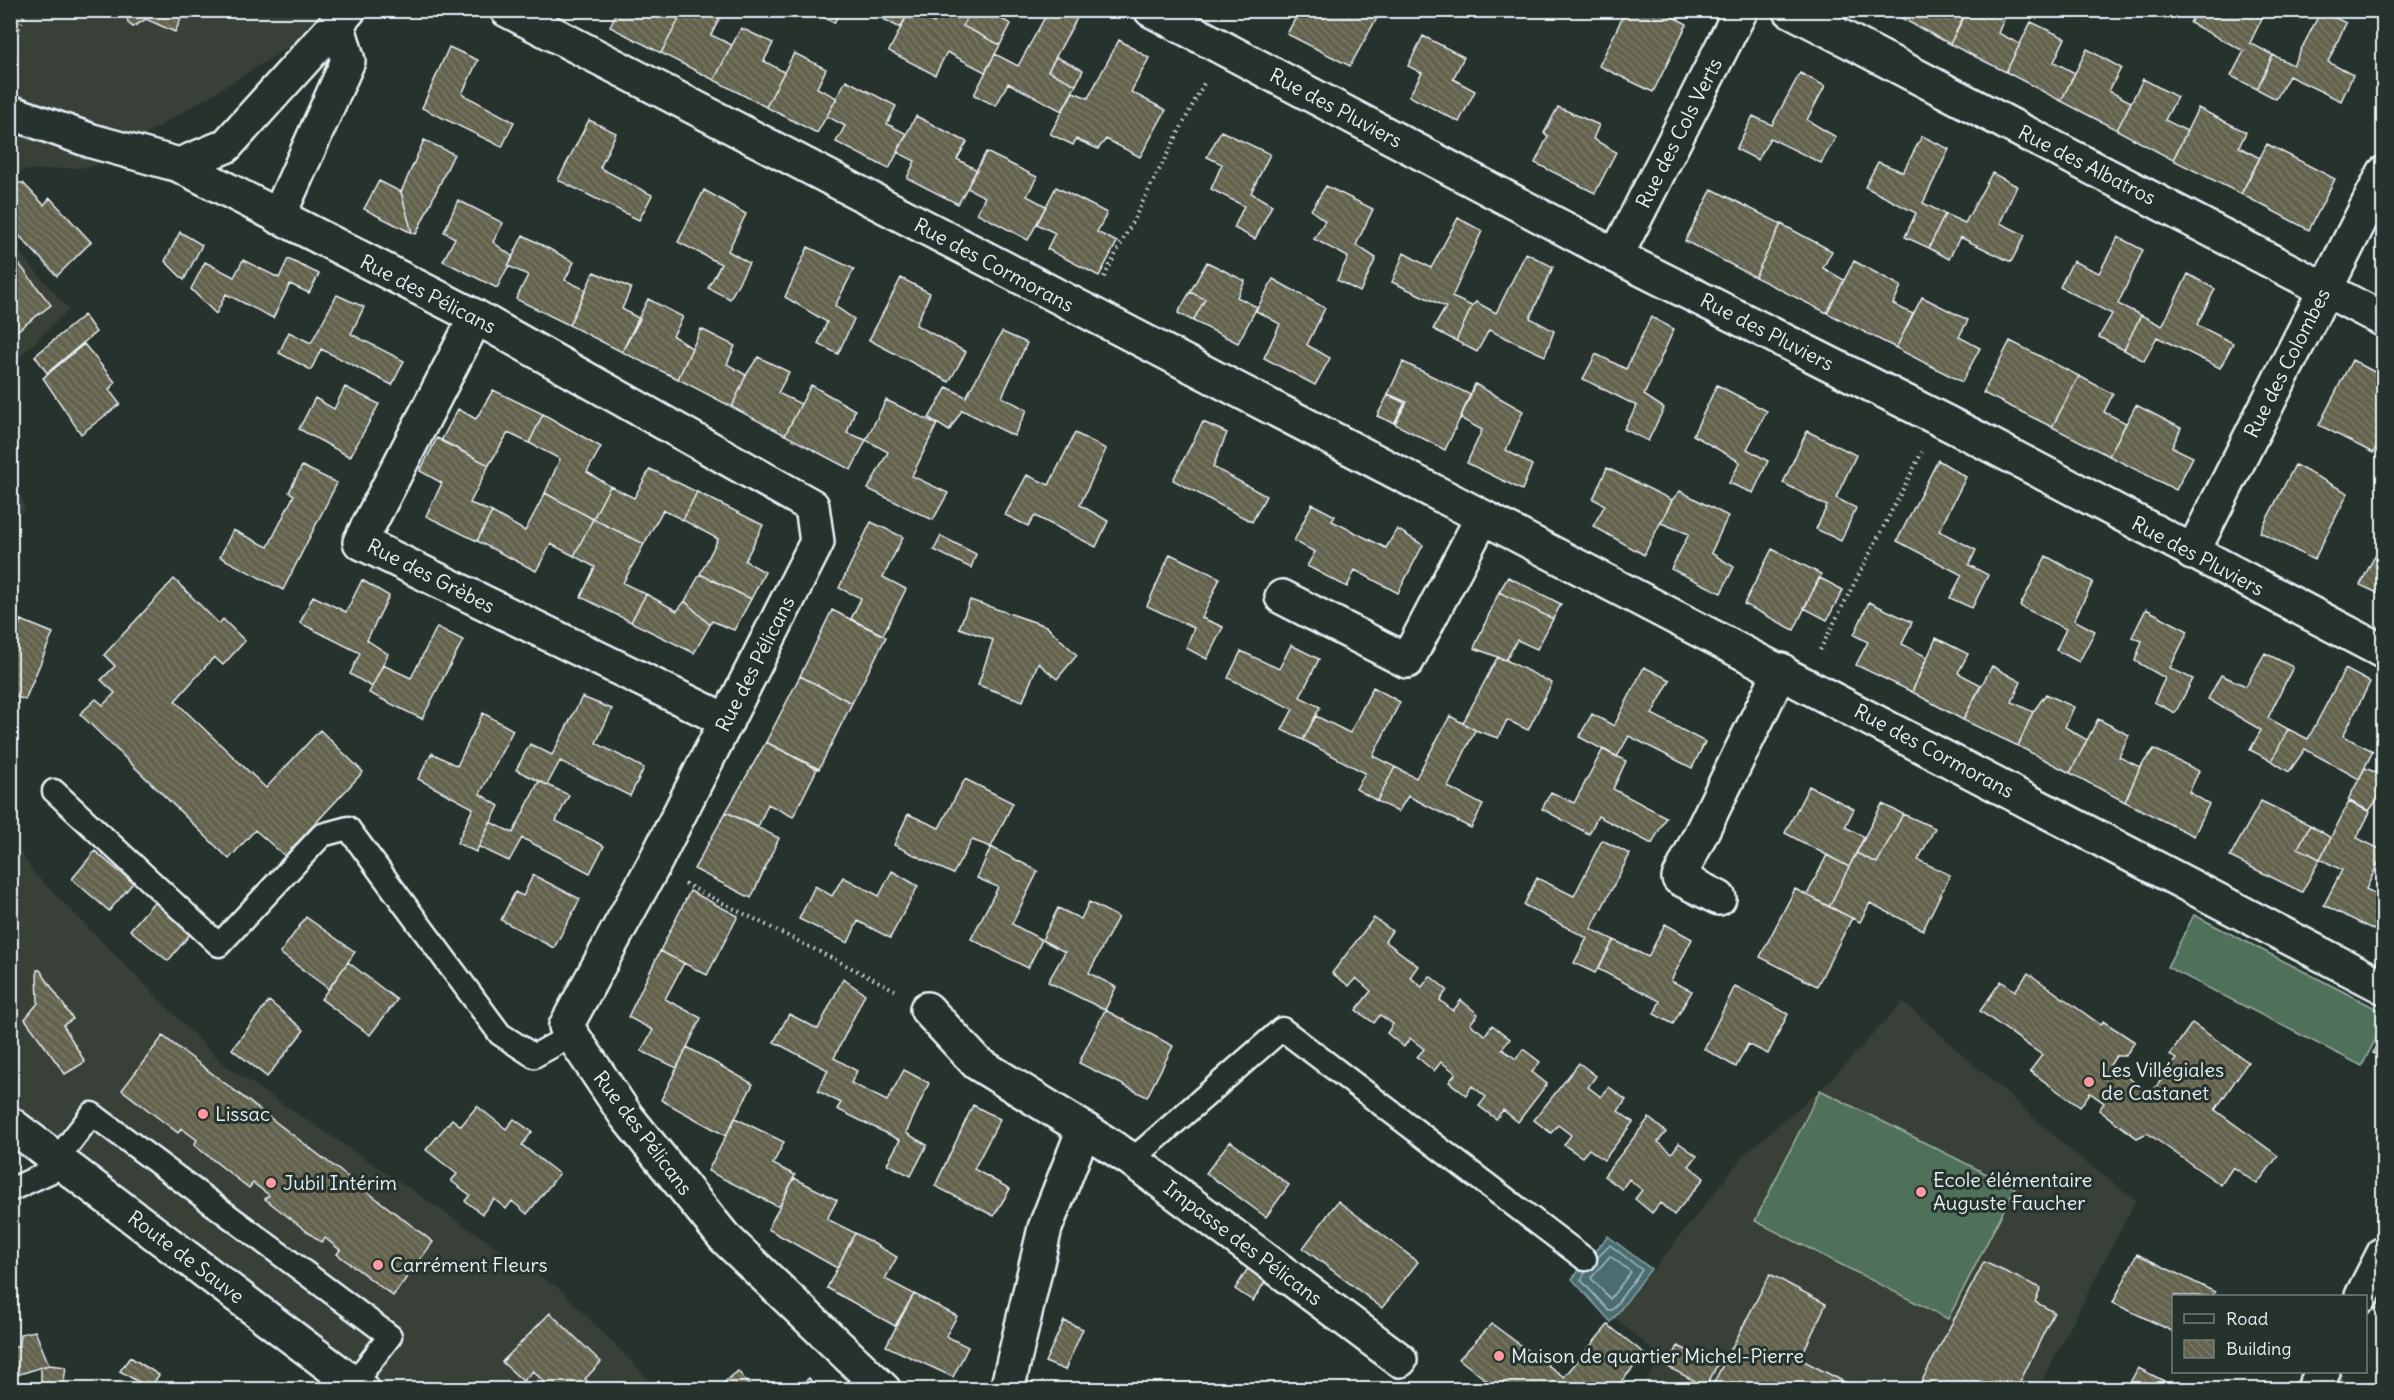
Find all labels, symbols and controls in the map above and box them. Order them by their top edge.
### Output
street label: Rue des Cols Verts [1630,54,1727,212]
street label: Rue des Pluviers [1266,62,1407,153]
street label: Rue des Albatros [2014,119,2160,210]
street label: Rue des Cormorans [910,212,1078,317]
street label: Rue des Pélicans [356,249,500,339]
street label: Rue des Colombes [2238,284,2335,442]
street label: Rue des Pluviers [1696,287,1838,376]
street label: Rue des Pluviers [2128,510,2269,601]
street label: Rue des Grèbes [363,533,499,618]
street label: Rue des Pélicans [710,592,800,736]
street label: Rue des Cormorans [1850,698,2018,803]
place label: Les Villégiales de Castanet [2101,1057,2224,1105]
street label: Rue des Pélicans [589,1066,698,1200]
marker: Les Villégiales de Castanet [2082,1075,2096,1089]
place label: Lissac [215,1101,270,1126]
marker: Lissac [196,1107,210,1121]
place label: Ecole élémentaire Auguste Faucher [1933,1167,2092,1215]
place label: Jubil Intérim [283,1170,397,1195]
street label: Impasse des Pélicans [1159,1175,1328,1310]
marker: Jubil Intérim [264,1176,278,1190]
marker: Ecole élémentaire Auguste Faucher [1914,1185,1928,1199]
street label: Route de Sauve [123,1205,249,1309]
place label: Carrément Fleurs [390,1252,548,1277]
marker: Carrément Fleurs [371,1258,385,1272]
legend [2172,1295,2367,1373]
text: Road [2226,1307,2269,1330]
text: Building [2226,1337,2291,1360]
place label: Maison de quartier Michel-Pierre [1511,1343,1804,1368]
marker: Maison de quartier Michel-Pierre [1492,1349,1506,1363]

